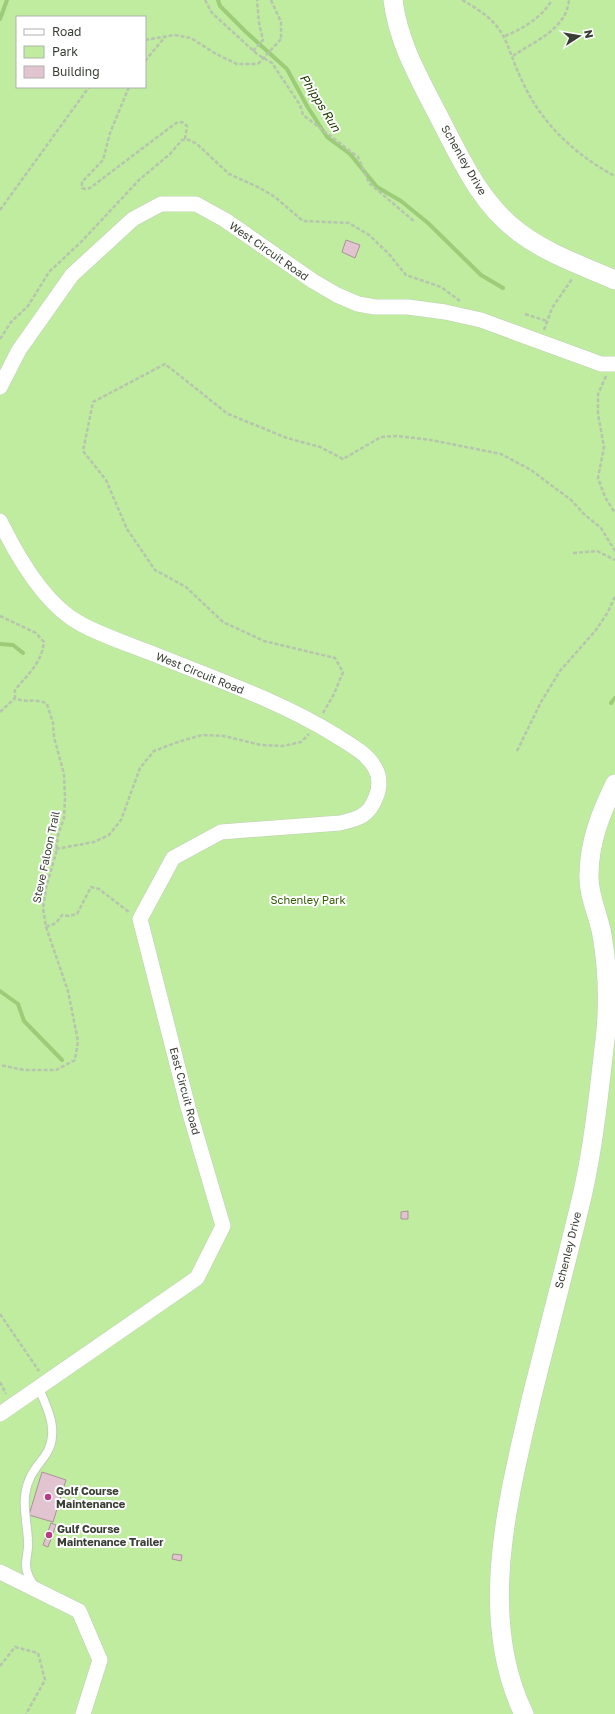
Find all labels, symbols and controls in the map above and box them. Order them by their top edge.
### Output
legend [16,16,146,88]
north arrow [559,16,599,56]
text: Road [52,24,81,39]
text: N [582,28,596,39]
text: Park [52,44,78,59]
text: Building [52,64,100,79]
water label: Phipps Run [297,71,344,135]
street label: Schenley Drive [439,122,490,197]
street label: West Circuit Road [227,218,311,283]
street label: West Circuit Road [154,649,246,696]
street label: Steve Faloon Trail [29,809,62,904]
park label: Schenley Park [270,893,346,906]
street label: East Circuit Road [168,1046,203,1136]
street label: Schenley Drive [552,1210,583,1290]
place label: Golf Course Maintenance [56,1484,126,1510]
marker: Golf Course Maintenance [43,1492,53,1502]
place label: Gulf Course Maintenance Trailer [57,1522,164,1548]
marker: Gulf Course Maintenance Trailer [44,1530,54,1540]

